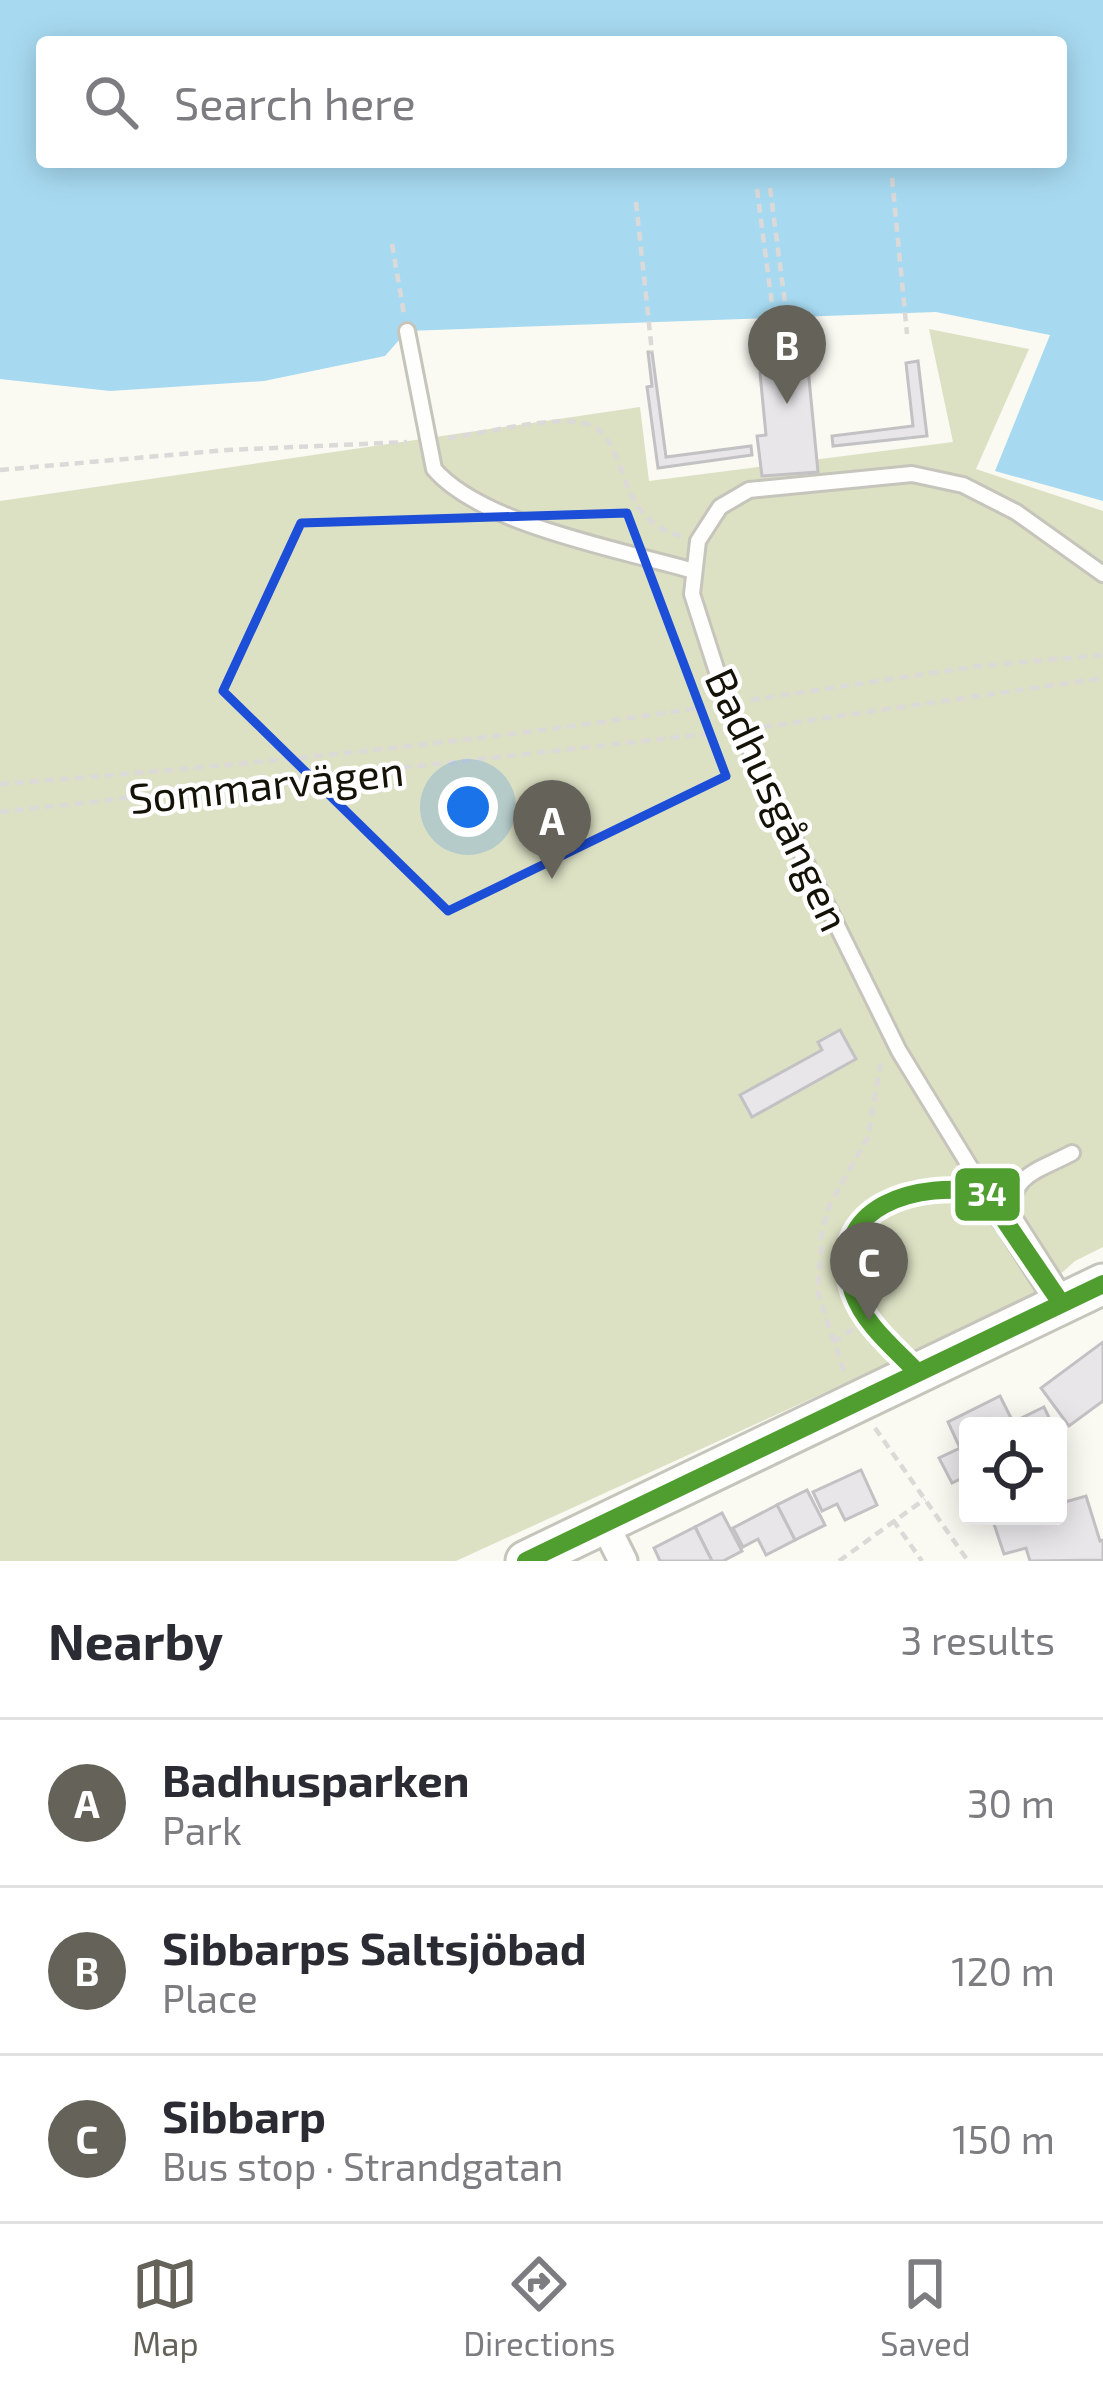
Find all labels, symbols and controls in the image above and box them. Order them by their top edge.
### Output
search box [36,36,1067,168]
icon: search [78,69,144,135]
text: Search here [174,75,416,129]
pin: B [748,305,826,404]
street label: Badhusgången [696,660,862,938]
street label: Sommarvägen [126,744,406,822]
your location [438,777,498,837]
pin: A [513,780,591,879]
line badge: 34 [953,1166,1022,1223]
text: 34 [967,1173,1007,1213]
pin: C [830,1222,908,1321]
map controls [959,1417,1067,1525]
button: locate [959,1417,1067,1525]
text: Nearby [48,1609,223,1670]
text: 3 results [901,1616,1055,1663]
text: Badhusparken [162,1752,470,1806]
text: A [74,1779,100,1826]
text: 30 m [967,1779,1055,1826]
text: Park [162,1806,242,1853]
text: Sibbarps Saltsjöbad [162,1920,587,1974]
text: B [75,1947,99,1994]
text: 120 m [951,1947,1055,1994]
text: Place [162,1974,258,2021]
text: Sibbarp [162,2088,326,2142]
text: C [76,2115,98,2162]
text: 150 m [952,2115,1055,2162]
text: Bus stop · Strandgatan [162,2142,563,2189]
tab: Map [132,2251,199,2363]
tab: Directions [463,2251,615,2363]
tab: Saved [880,2251,971,2363]

